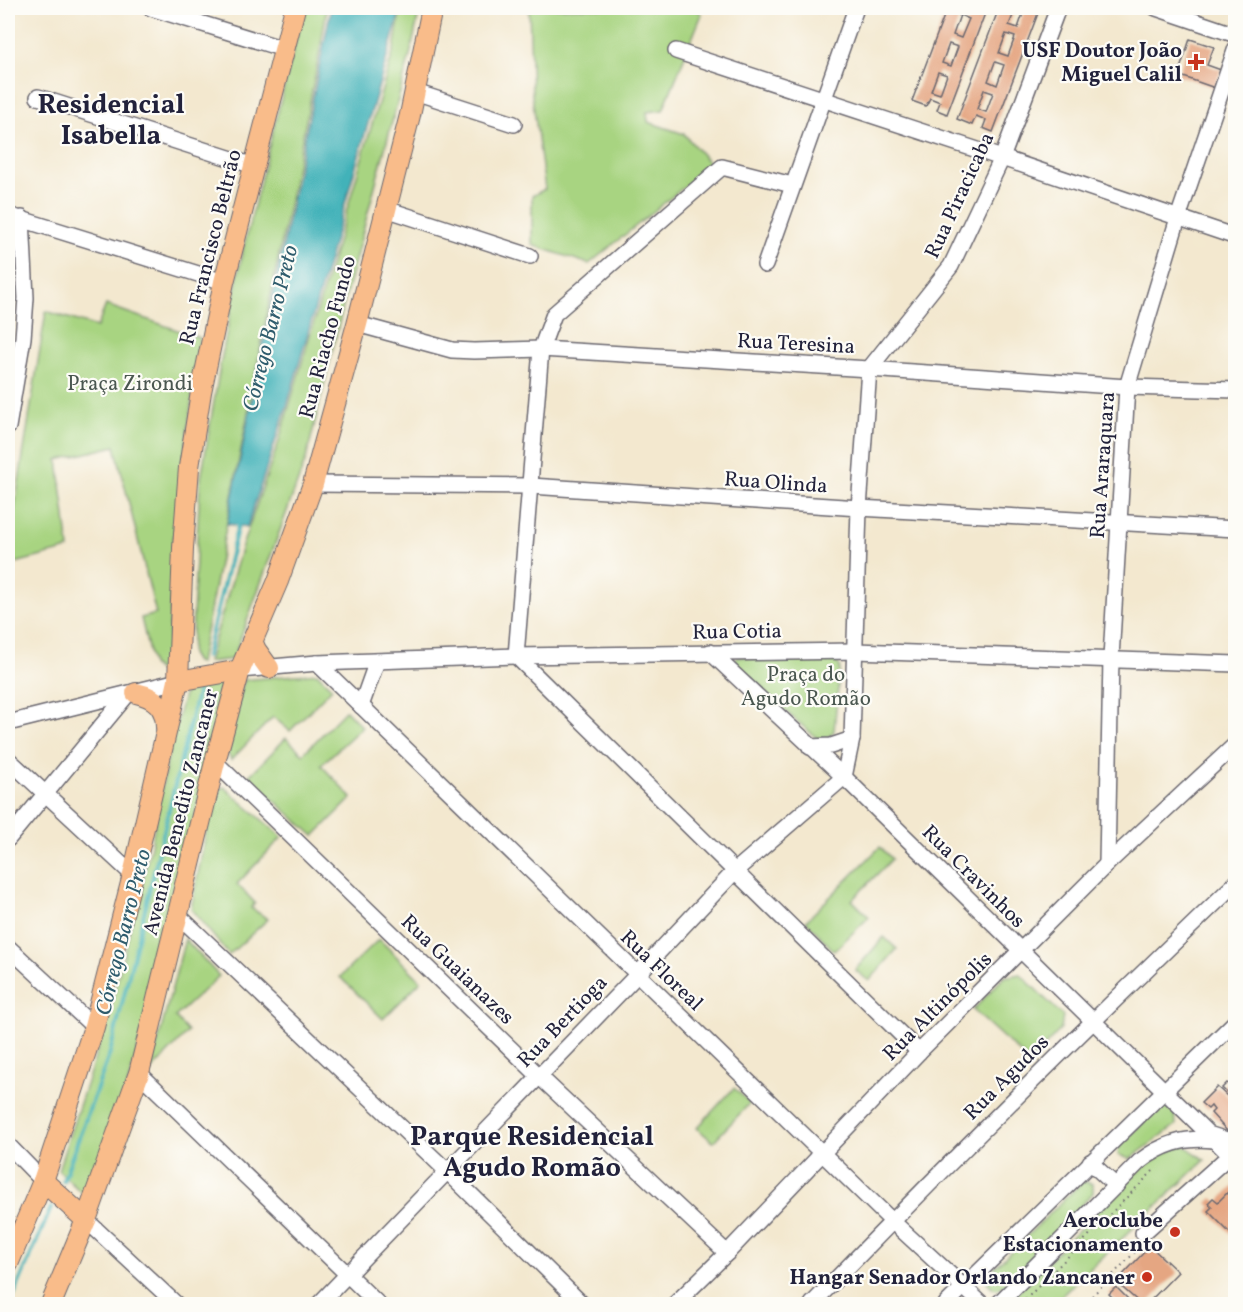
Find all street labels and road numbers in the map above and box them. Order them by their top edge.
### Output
street label: Rua Piracicaba [918,128,1002,263]
street label: Rua Francisco Beltrão [173,147,250,348]
street label: Rua Riacho Fundo [293,253,364,422]
street label: Rua Teresina [736,327,856,362]
street label: Rua Araraquara [1084,391,1123,540]
street label: Rua Olinda [723,465,829,502]
street label: Rua Cotia [692,617,782,648]
street label: Avenida Benedito Zancaner [137,686,226,939]
street label: Rua Cravinhos [915,819,1031,935]
street label: Rua Guaianazes [394,908,520,1032]
street label: Rua Floreal [613,924,709,1018]
street label: Rua Altinópolis [877,946,999,1068]
street label: Rua Bertioga [511,969,615,1075]
street label: Rua Agudos [958,1029,1056,1127]

